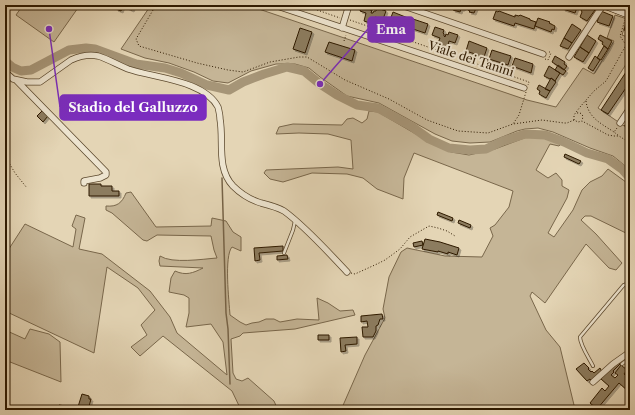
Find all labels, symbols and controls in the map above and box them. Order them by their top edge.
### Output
callout: Ema [368,17,414,42]
text: Ema [376,21,406,37]
street label: Viale dei Tanini [425,37,516,80]
callout: Stadio del Galluzzo [60,95,206,120]
text: Stadio del Galluzzo [68,99,198,115]

